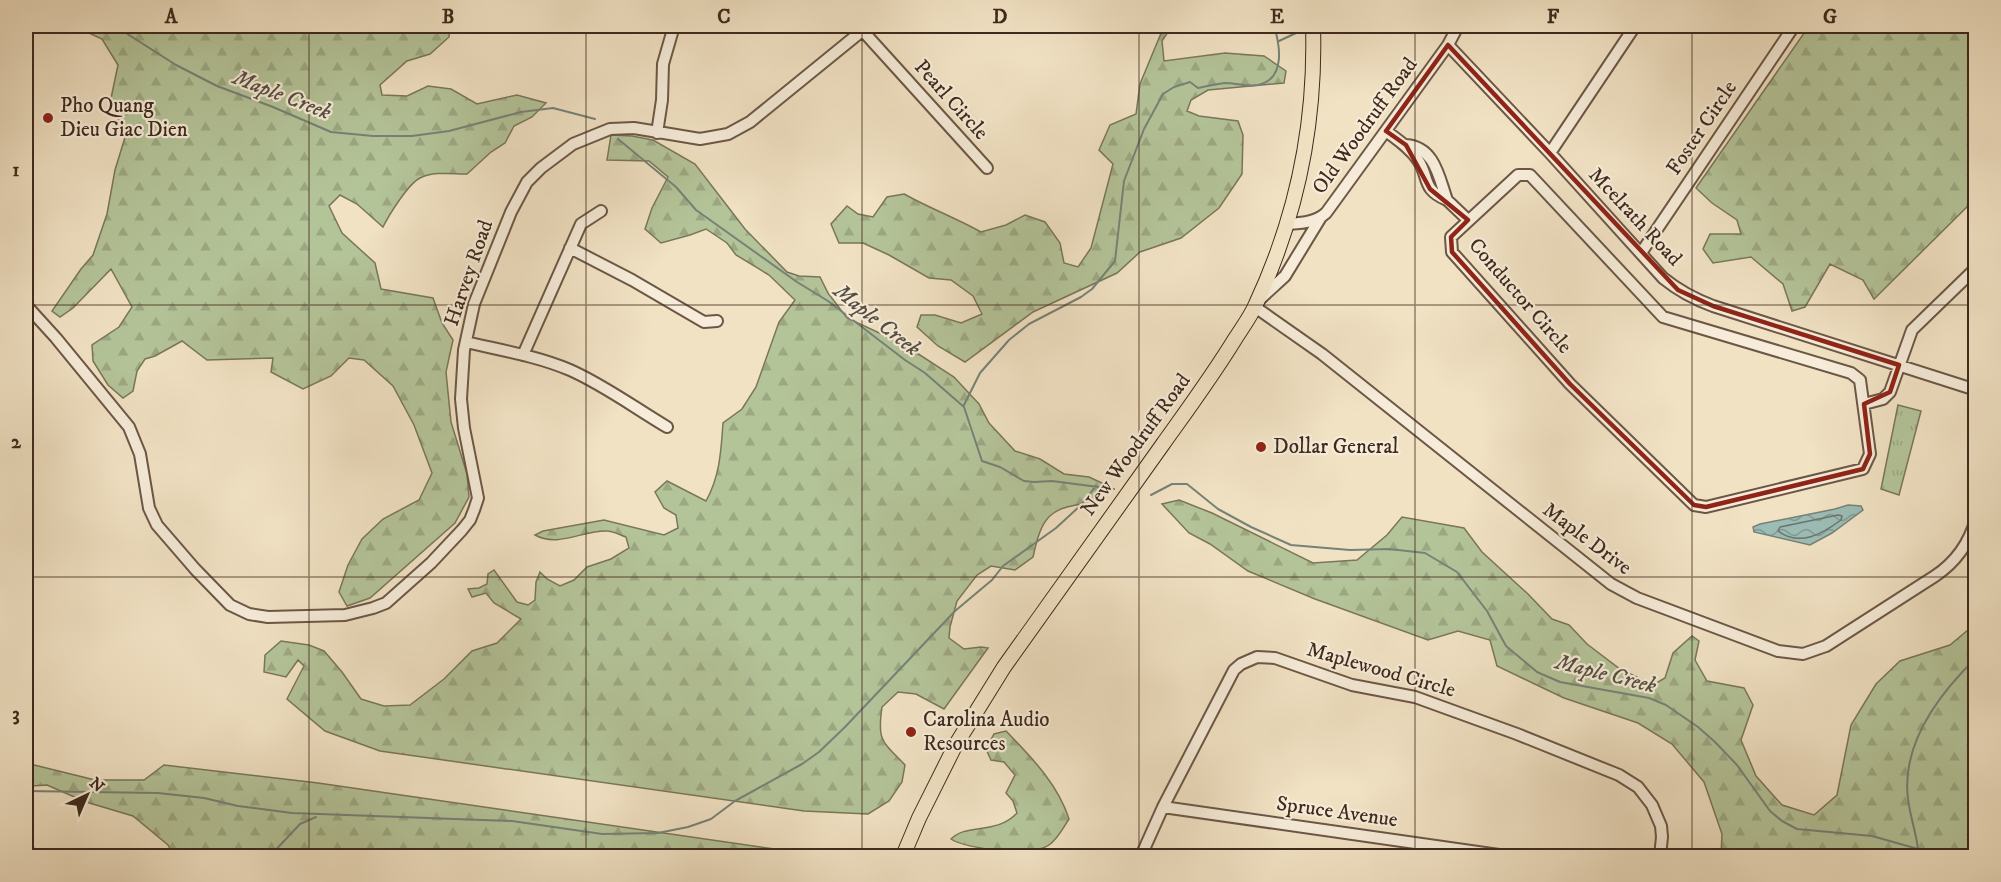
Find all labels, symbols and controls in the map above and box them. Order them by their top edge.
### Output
text: A [164,5,179,30]
text: B [442,5,454,30]
text: C [717,5,731,30]
text: D [993,5,1008,30]
text: E [1270,5,1284,30]
text: F [1547,5,1560,30]
text: G [1823,5,1837,30]
street label: Old Woodruff Road [1307,52,1424,199]
street label: Pearl Circle [908,54,994,146]
water label: Maple Creek [227,63,335,126]
street label: Foster Circle [1661,76,1743,180]
place label: Pho Quang Dieu Giac Dien [60,93,188,143]
marker: Pho Quang Dieu Giac Dien [41,111,55,125]
text: 1 [12,158,20,183]
street label: Mcelrath Road [1583,162,1688,272]
street label: Harvey Road [439,216,499,329]
street label: Conductor Circle [1463,233,1578,359]
water label: Maple Creek [827,277,926,363]
street label: New Woodruff Road [1075,368,1197,521]
text: 2 [11,430,22,455]
place label: Dollar General [1273,434,1399,460]
marker: Dollar General [1254,440,1268,454]
street label: Maple Drive [1537,497,1637,581]
street label: Maplewood Circle [1304,636,1459,704]
water label: Maple Creek [1551,648,1660,700]
text: 3 [12,702,20,727]
place label: Carolina Audio Resources [923,707,1050,757]
marker: Carolina Audio Resources [904,725,918,739]
north arrow [57,765,117,825]
text: N [85,773,108,797]
street label: Spruce Avenue [1275,791,1400,833]

